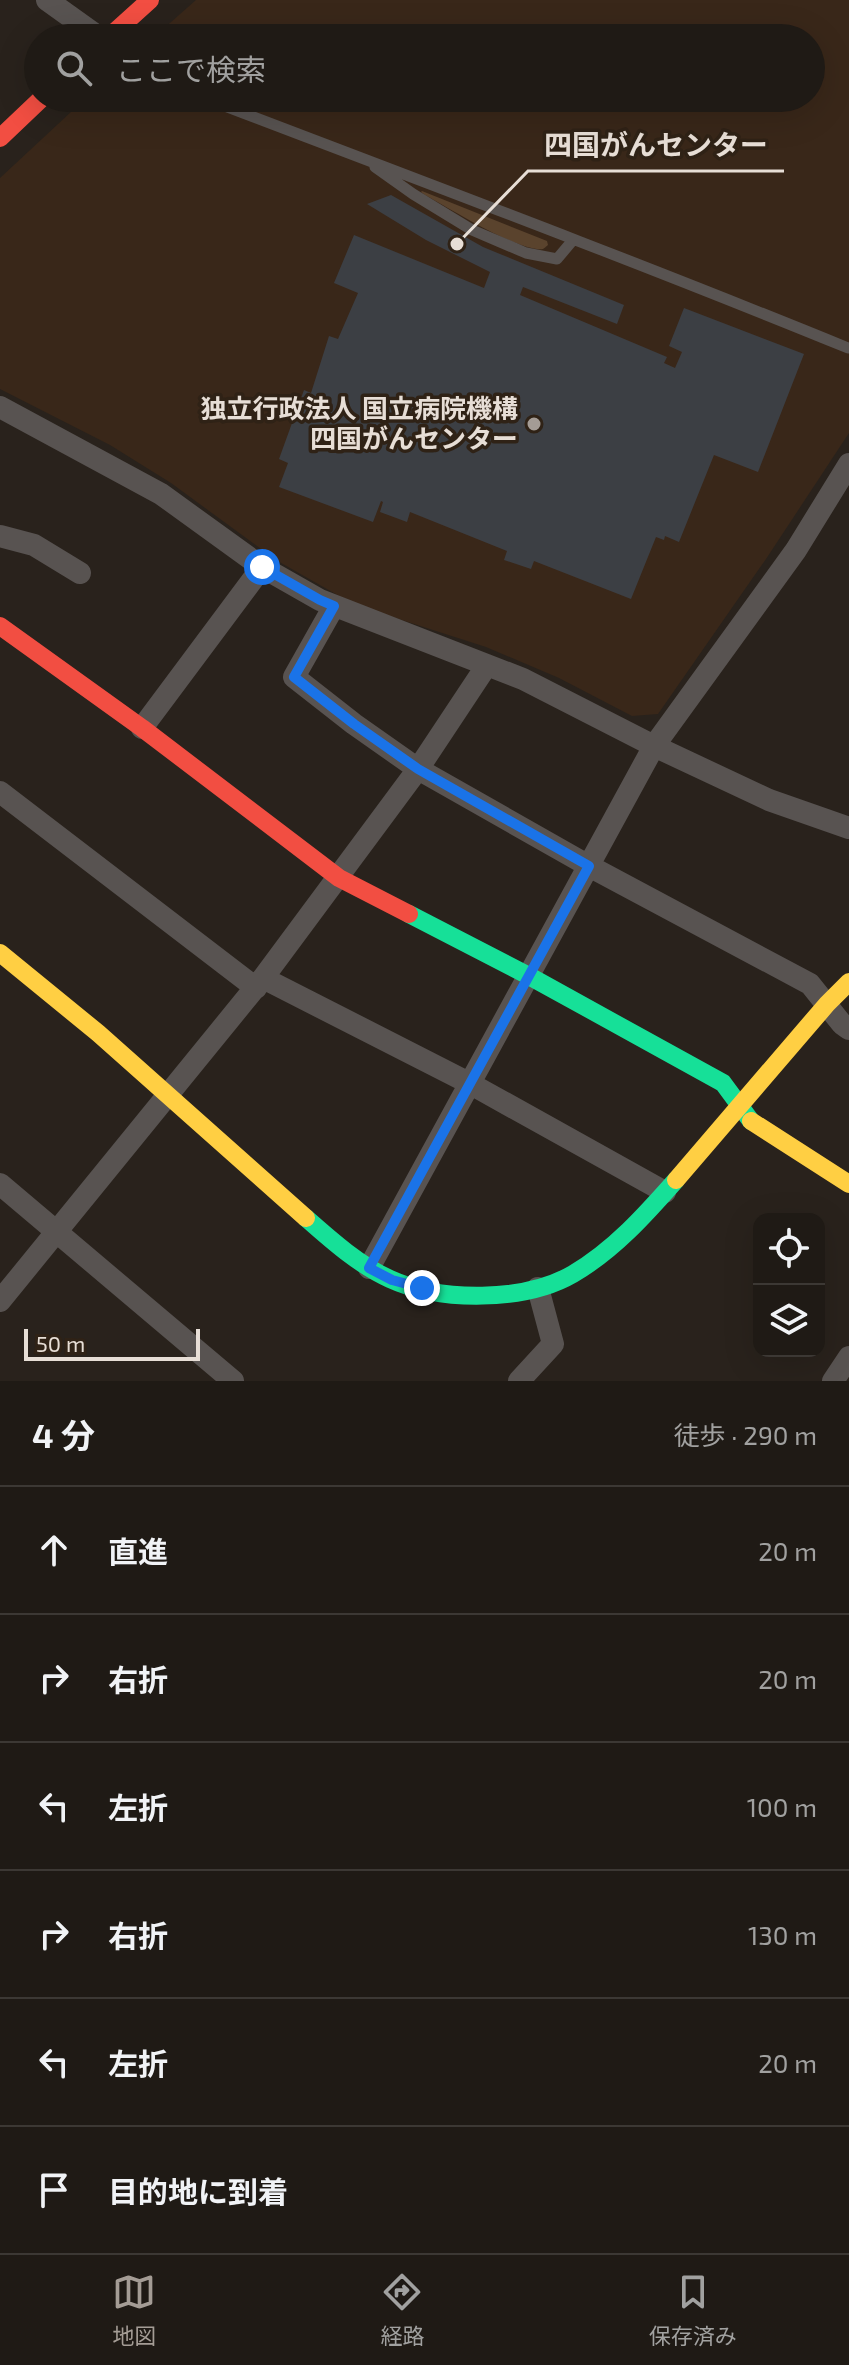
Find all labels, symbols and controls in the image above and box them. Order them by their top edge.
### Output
search box [24,24,825,112]
icon: search [52,46,96,90]
text: ここで検索 [116,51,266,87]
callout: 四国がんセンター [528,119,784,171]
text: 四国がんセンター [544,127,768,161]
place label: 独立行政法人 国立病院機構 四国がんセンター [200,392,518,453]
marker: 独立行政法人 国立病院機構 四国がんセンター [525,415,543,433]
route start [244,549,280,585]
map controls [753,1213,825,1357]
button: locate [753,1213,825,1285]
route end [404,1270,440,1306]
button: layers [753,1285,825,1357]
scale bar [24,1325,200,1361]
text: 50 m [36,1330,85,1356]
text: 4 分 [32,1414,95,1455]
text: 徒歩 · 290 m [674,1419,817,1450]
icon: ahead [32,1528,76,1572]
text: 直進 [108,1533,168,1569]
text: 20 m [758,1535,817,1566]
icon: right [32,1656,76,1700]
text: 右折 [108,1661,168,1697]
text: 20 m [758,1663,817,1694]
icon: left [32,1784,76,1828]
text: 左折 [108,1789,168,1825]
text: 100 m [747,1791,817,1822]
icon: right [32,1912,76,1956]
text: 右折 [108,1917,168,1953]
text: 130 m [748,1919,817,1950]
icon: left [32,2040,76,2084]
text: 左折 [108,2045,168,2081]
text: 20 m [758,2047,817,2078]
icon: arrive [32,2168,76,2212]
text: 目的地に到着 [108,2173,288,2209]
tab: 地図 [112,2270,156,2350]
tab: 経路 [380,2270,425,2350]
tab: 保存済み [649,2270,737,2350]

